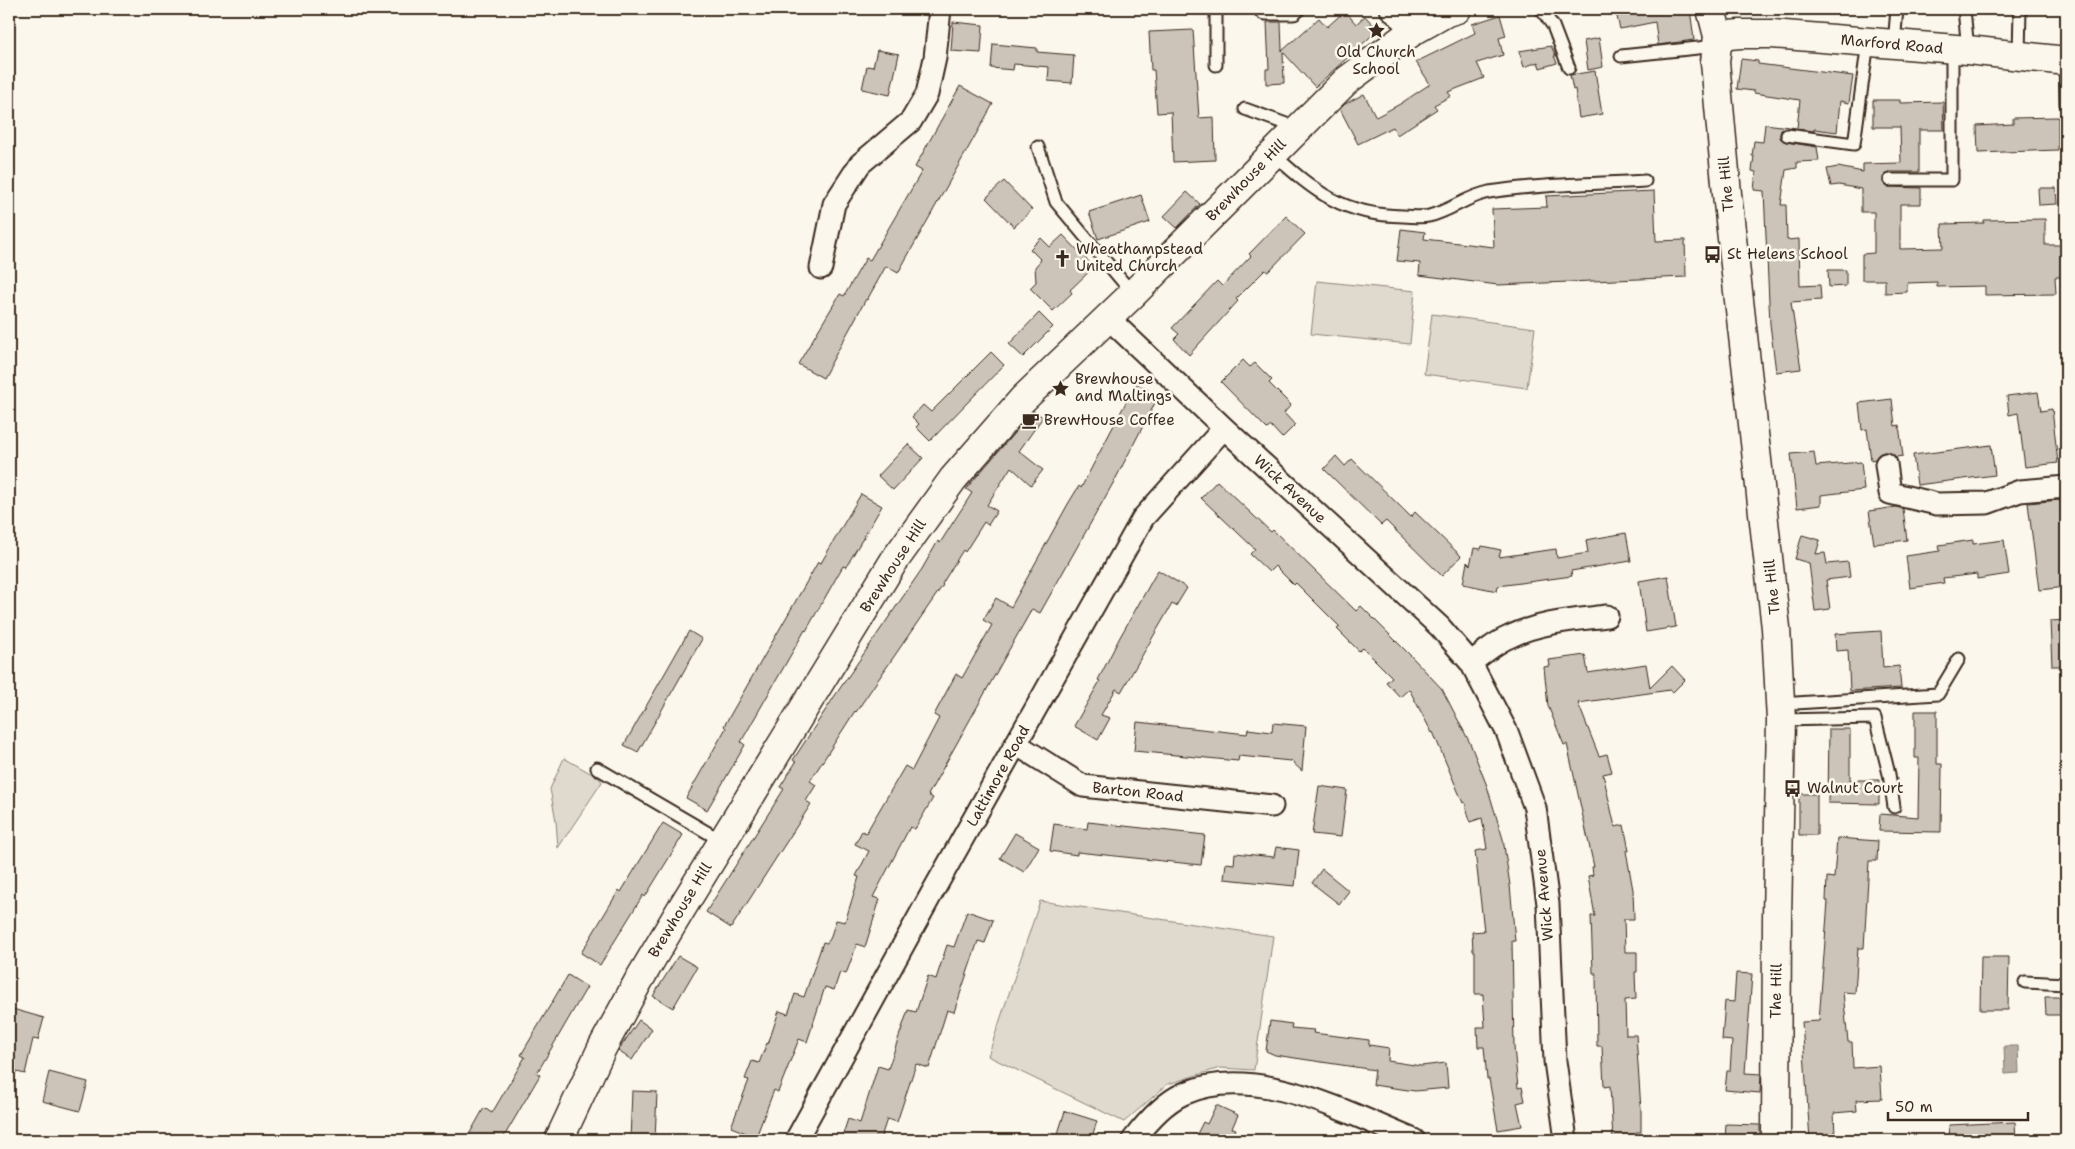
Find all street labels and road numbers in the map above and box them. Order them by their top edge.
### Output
street label: Marford Road [1840,30,1945,58]
street label: Brewhouse Hill [1201,134,1291,226]
street label: The Hill [1714,155,1738,212]
street label: Wick Avenue [1249,450,1331,528]
street label: Brewhouse Hill [855,515,931,617]
street label: The Hill [1759,558,1785,616]
street label: Lattimore Road [962,721,1034,830]
street label: Barton Road [1091,777,1185,807]
street label: Wick Avenue [1530,848,1558,942]
street label: Brewhouse Hill [644,858,717,961]
street label: The Hill [1766,963,1786,1019]

